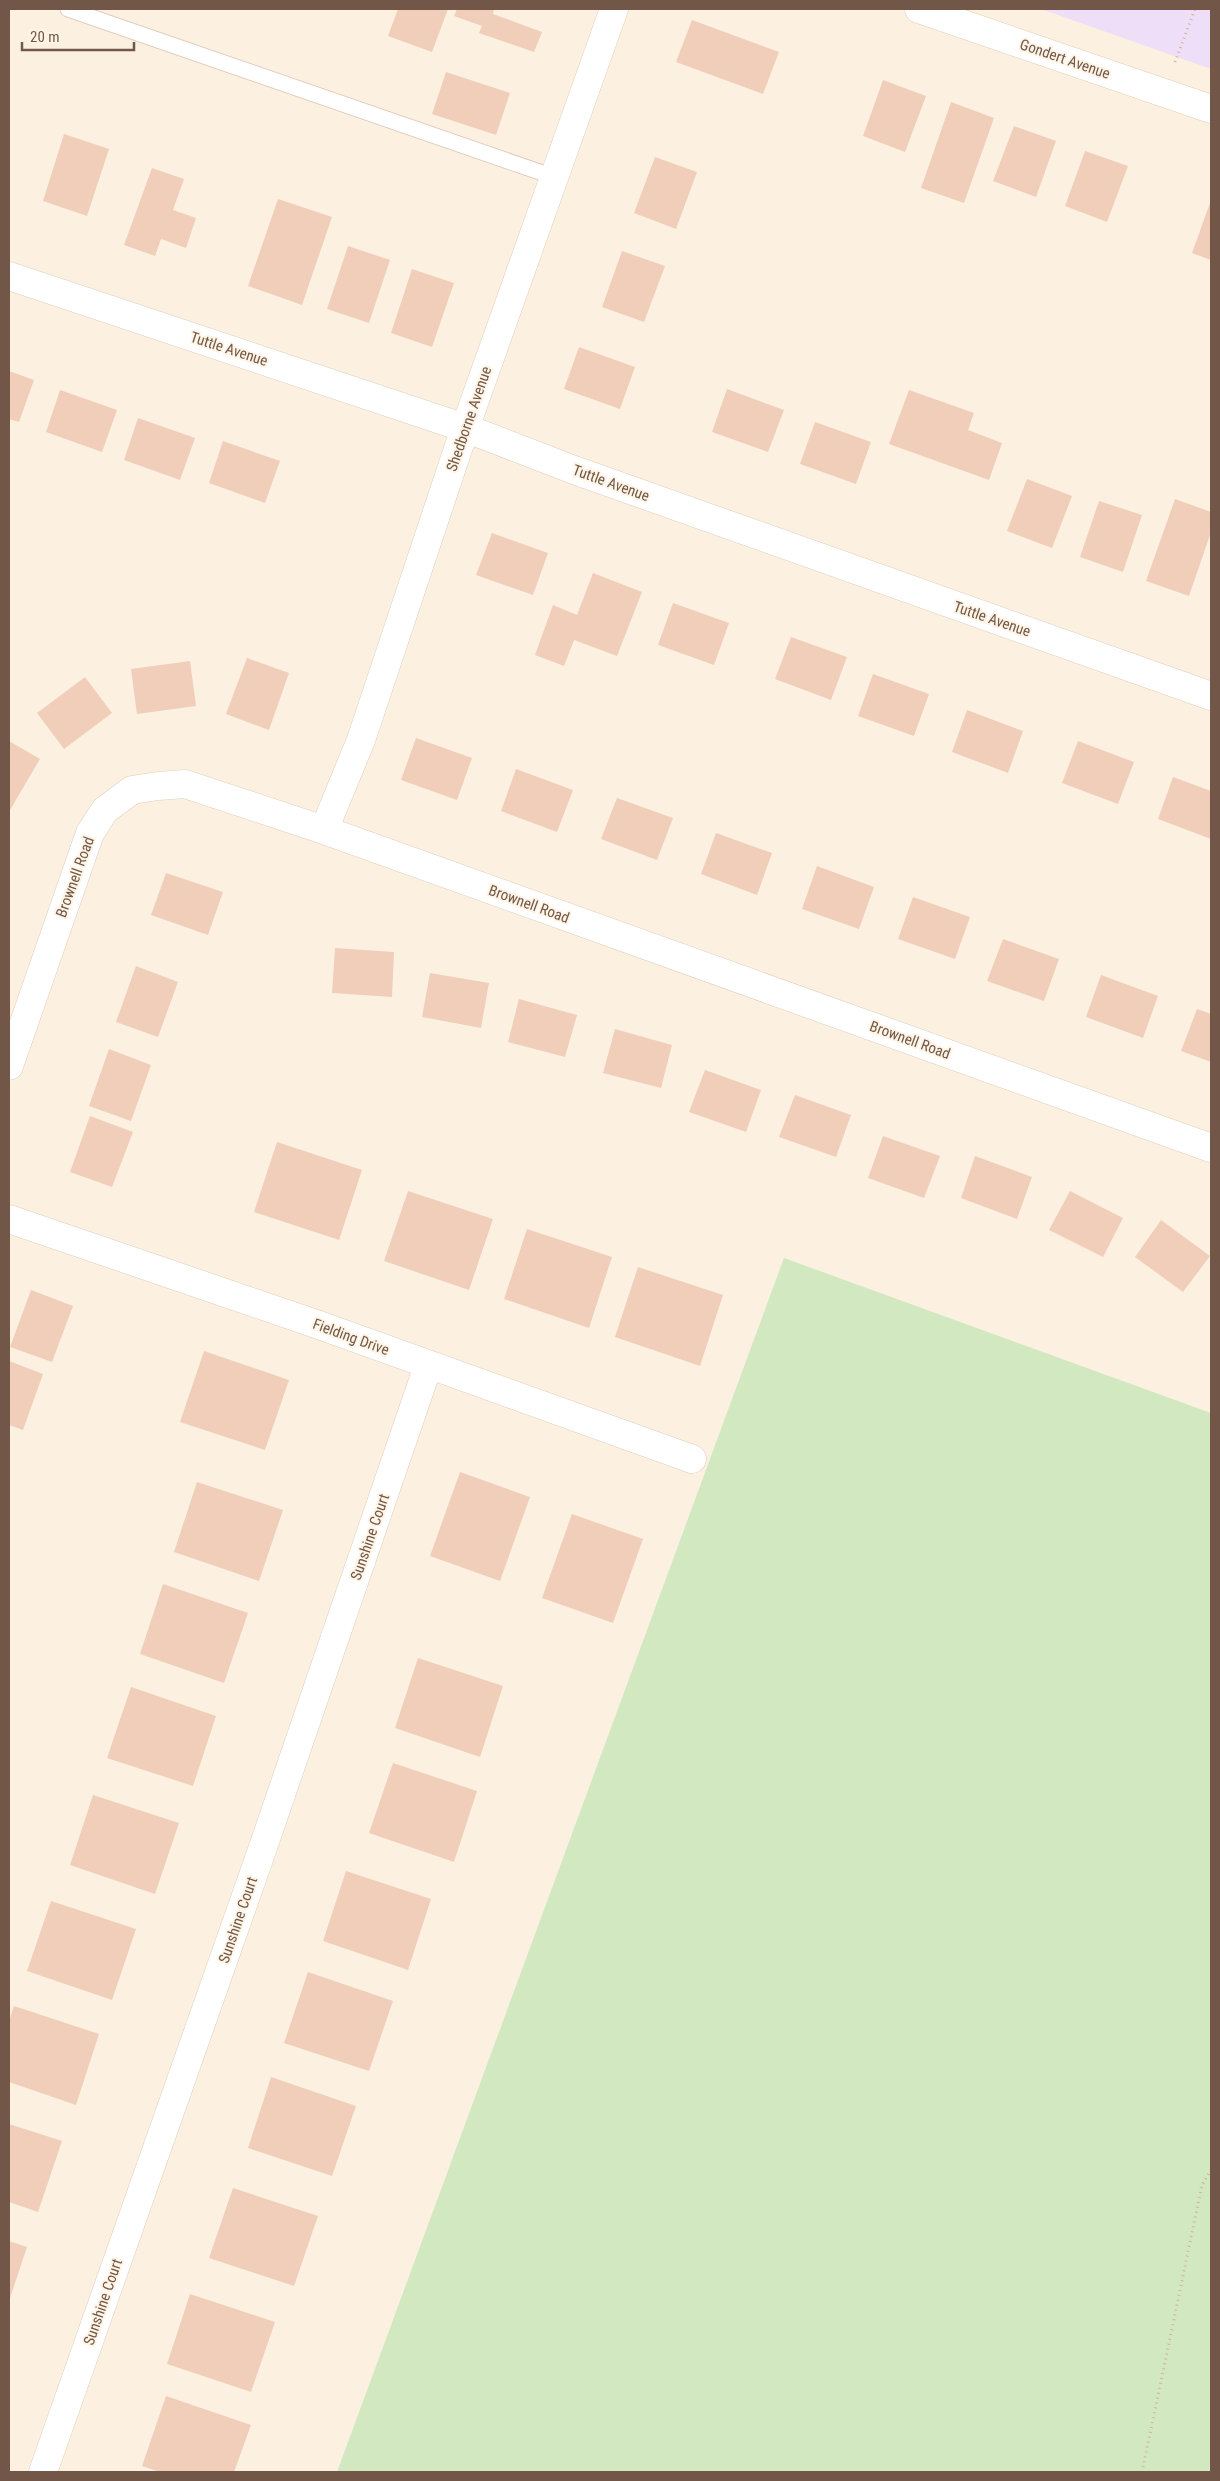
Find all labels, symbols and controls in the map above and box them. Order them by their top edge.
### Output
scale bar [22,20,135,52]
text: 20 m [30,28,60,46]
street label: Gondert Avenue [1018,35,1112,83]
street label: Tuttle Avenue [188,328,270,370]
street label: Shedborne Avenue [443,364,495,474]
street label: Tuttle Avenue [570,461,652,505]
street label: Tuttle Avenue [951,597,1033,641]
street label: Brownell Road [52,834,98,920]
street label: Brownell Road [486,881,572,927]
street label: Brownell Road [867,1017,953,1063]
street label: Fielding Drive [310,1315,392,1359]
street label: Sunshine Court [347,1491,393,1583]
street label: Sunshine Court [215,1874,261,1966]
street label: Sunshine Court [80,2256,126,2348]

